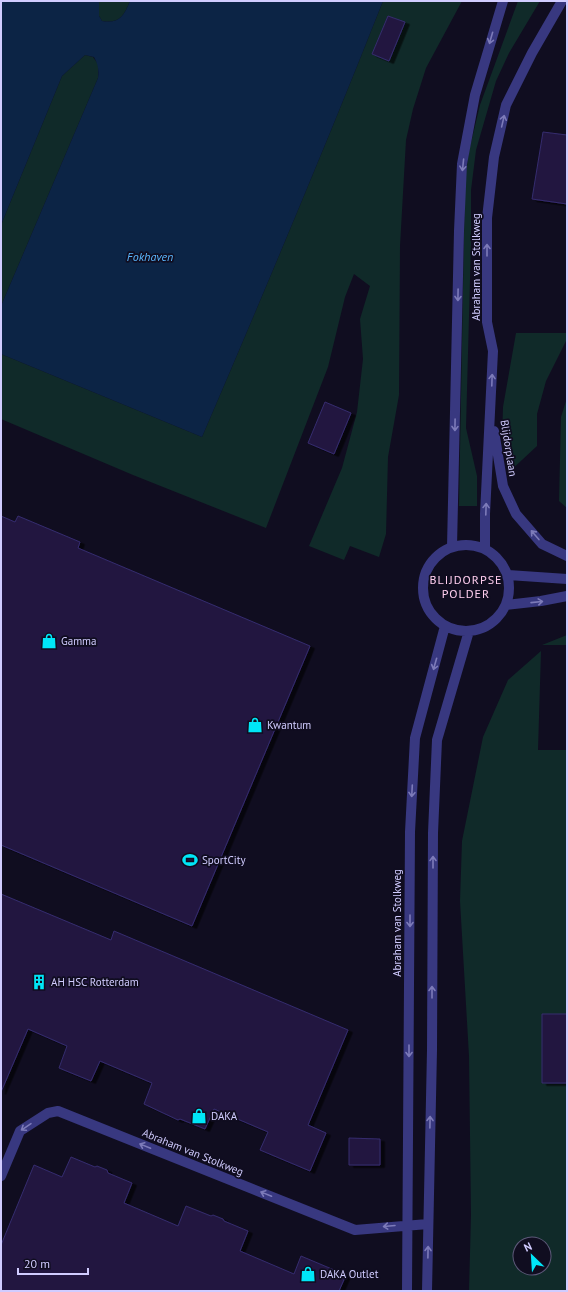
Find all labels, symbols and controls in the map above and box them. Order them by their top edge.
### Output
one-way arrow [487,32,494,45]
one-way arrow [499,115,507,128]
one-way arrow [459,158,467,171]
street label: Abraham van Stolkweg [469,213,483,321]
one-way arrow [483,244,491,257]
water label: Fokhaven [127,249,173,264]
one-way arrow [454,288,462,301]
one-way arrow [488,374,495,387]
one-way arrow [451,418,459,431]
street label: Blijdorplaan [498,419,520,477]
one-way arrow [482,503,489,516]
one-way arrow [530,530,539,540]
district label: BLIJDORPSE POLDER [430,572,502,601]
one-way arrow [530,598,543,605]
shop icon: Gamma [40,632,58,650]
place label: Gamma [61,634,97,648]
one-way arrow [431,657,438,670]
shop icon: Kwantum [246,716,264,734]
place label: Kwantum [267,718,311,732]
one-way arrow [408,784,416,797]
sports icon: SportCity [181,851,199,869]
place label: SportCity [202,853,246,867]
one-way arrow [429,856,437,869]
street label: Abraham van Stolkweg [390,869,404,977]
one-way arrow [406,914,413,927]
building icon: AH HSC Rotterdam [30,973,48,991]
place label: AH HSC Rotterdam [51,975,139,989]
one-way arrow [428,986,436,999]
one-way arrow [405,1044,413,1057]
shop icon: DAKA [190,1107,208,1125]
place label: DAKA [211,1109,238,1123]
one-way arrow [426,1116,434,1129]
one-way arrow [21,1123,32,1131]
street label: Abraham van Stolkweg [140,1125,246,1179]
one-way arrow [140,1141,152,1149]
one-way arrow [260,1190,272,1197]
one-way arrow [383,1223,396,1230]
north arrow [512,1236,552,1276]
text: N [522,1239,534,1255]
one-way arrow [424,1246,431,1259]
scale bar [18,1250,88,1276]
text: 20 m [24,1256,50,1271]
shop icon: DAKA Outlet [299,1265,317,1283]
place label: DAKA Outlet [320,1267,379,1281]

